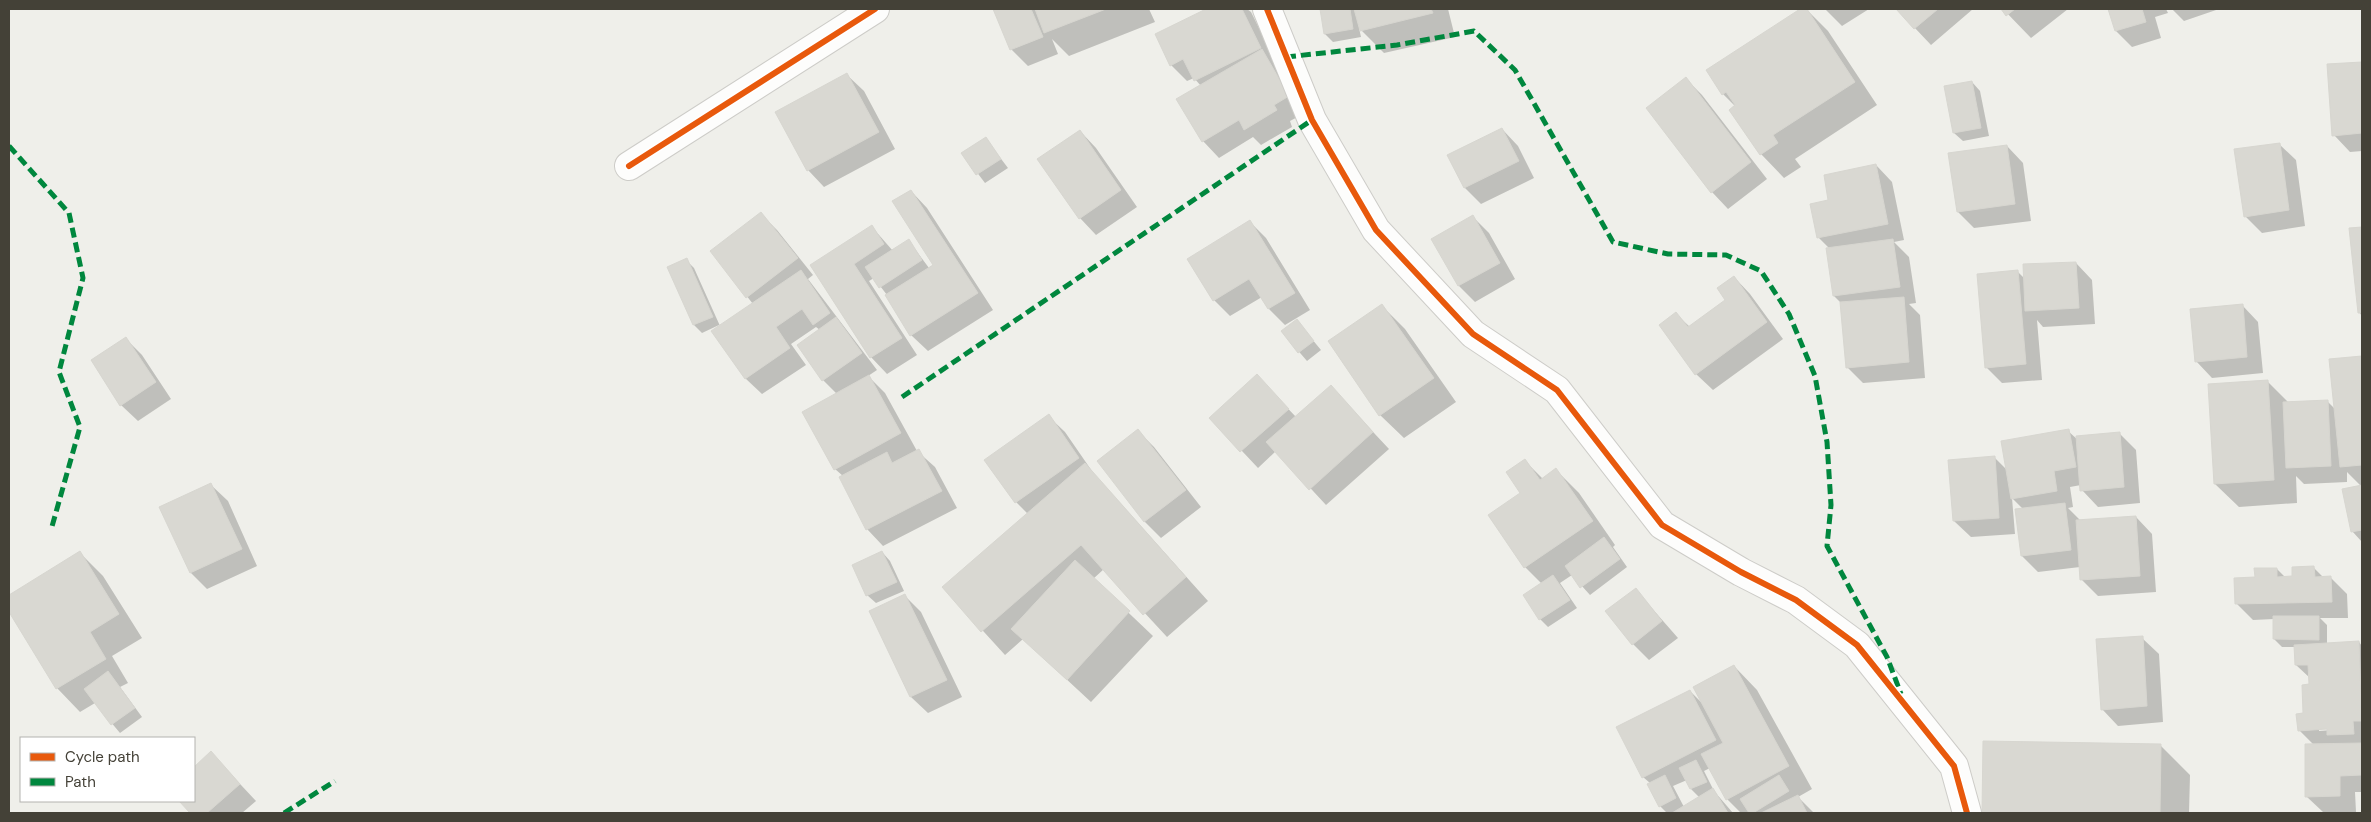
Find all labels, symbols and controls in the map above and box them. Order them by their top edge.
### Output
legend [20,737,195,802]
text: Cycle path [65,747,140,767]
text: Path [65,772,96,792]

